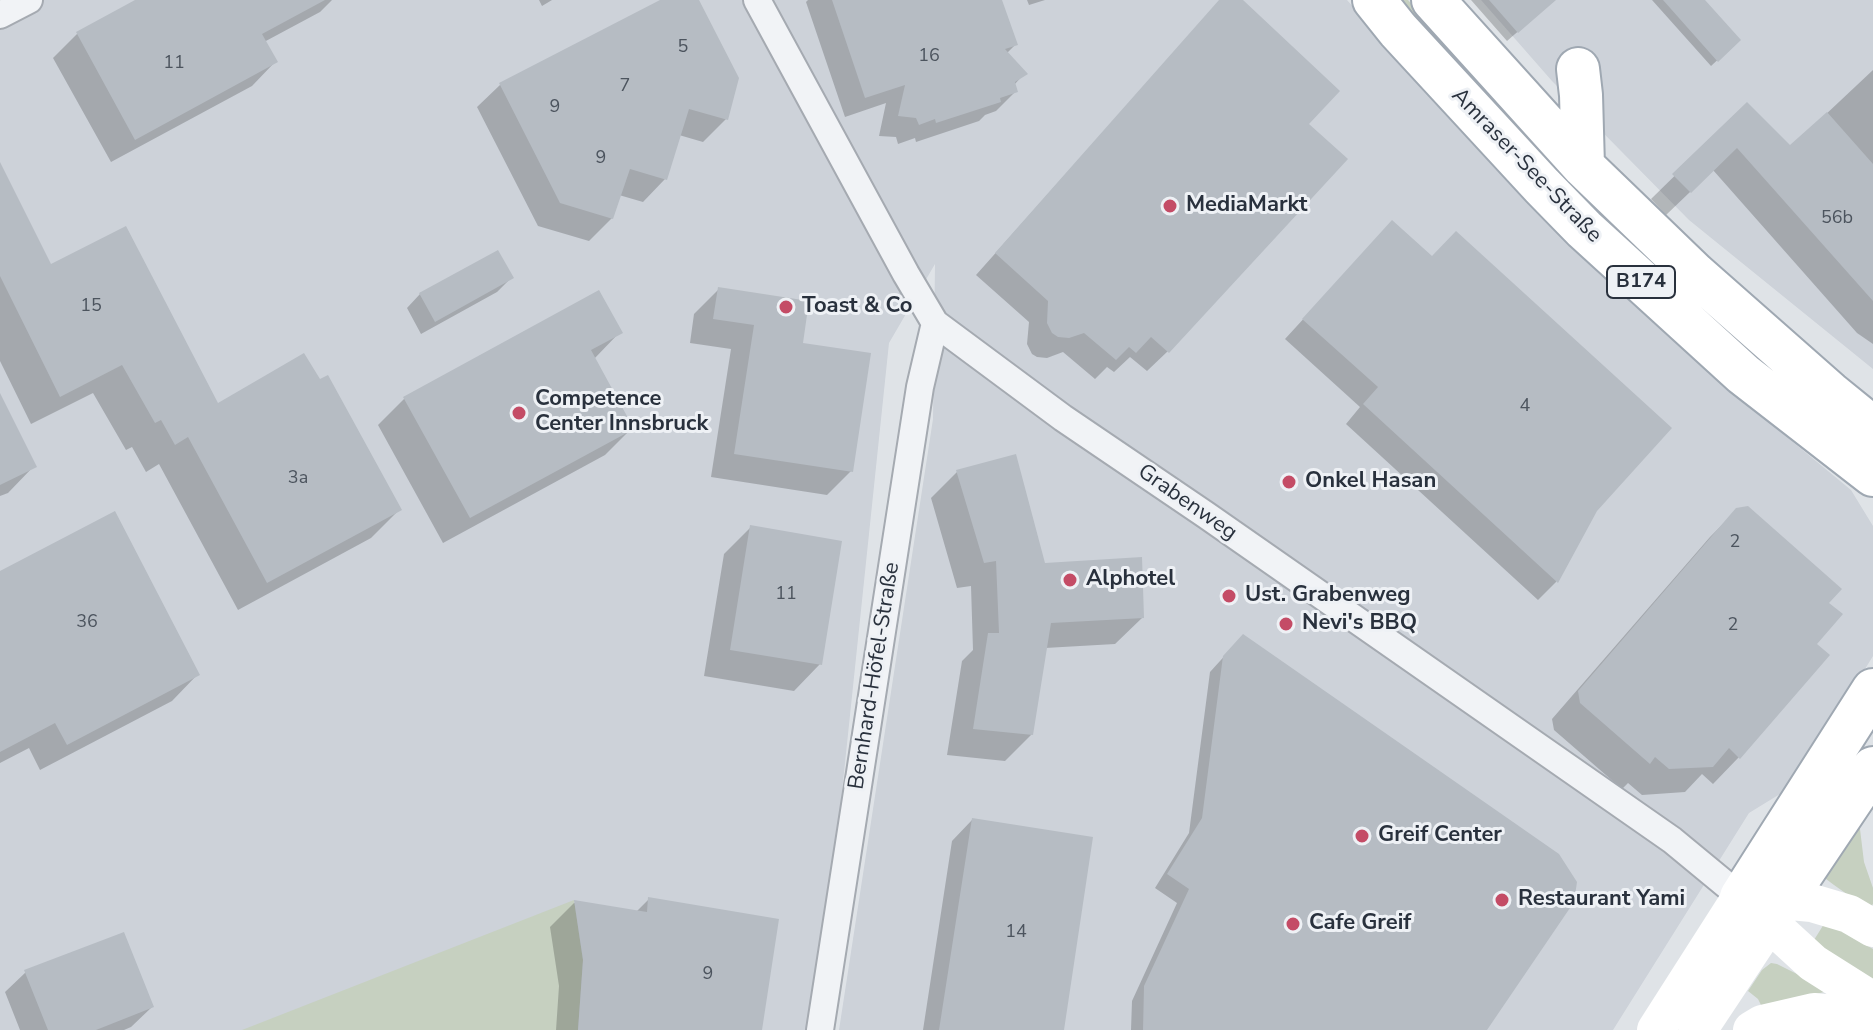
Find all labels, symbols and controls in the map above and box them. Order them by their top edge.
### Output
house number: 5 [678,37,688,59]
house number: 16 [918,46,940,68]
house number: 11 [163,53,185,75]
house number: 7 [620,76,630,98]
street label: Amraser-See-Straße [1445,83,1607,249]
house number: 9 [550,97,560,119]
house number: 9 [596,148,606,170]
place label: MediaMarkt [1186,193,1308,219]
marker: MediaMarkt [1161,197,1179,215]
house number: 56b [1821,208,1853,230]
road number: B174 [1607,266,1675,298]
place label: Toast & Co [802,294,912,320]
house number: 15 [80,296,102,318]
marker: Toast & Co [777,298,795,316]
place label: Competence Center Innsbruck [535,387,708,438]
house number: 4 [1520,396,1530,418]
marker: Competence Center Innsbruck [510,404,528,422]
street label: Grabenweg [1132,459,1242,547]
house number: 3a [288,468,308,490]
place label: Onkel Hasan [1305,469,1436,495]
marker: Onkel Hasan [1280,473,1298,491]
house number: 2 [1730,532,1740,554]
street label: Bernhard-Höfel-Straße [844,561,906,791]
place label: Alphotel [1086,567,1175,593]
marker: Alphotel [1061,571,1079,589]
place label: Ust. Grabenweg [1245,583,1410,609]
house number: 11 [775,584,797,606]
marker: Ust. Grabenweg [1220,587,1238,605]
place label: Nevi's BBQ [1302,611,1417,637]
house number: 36 [76,612,98,634]
marker: Nevi's BBQ [1277,615,1295,633]
house number: 2 [1728,615,1738,637]
place label: Greif Center [1378,823,1502,849]
marker: Greif Center [1353,827,1371,845]
place label: Restaurant Yami [1518,887,1685,913]
marker: Restaurant Yami [1493,891,1511,909]
place label: Cafe Greif [1309,911,1411,937]
marker: Cafe Greif [1284,915,1302,933]
house number: 14 [1005,922,1027,944]
house number: 9 [703,964,713,986]

